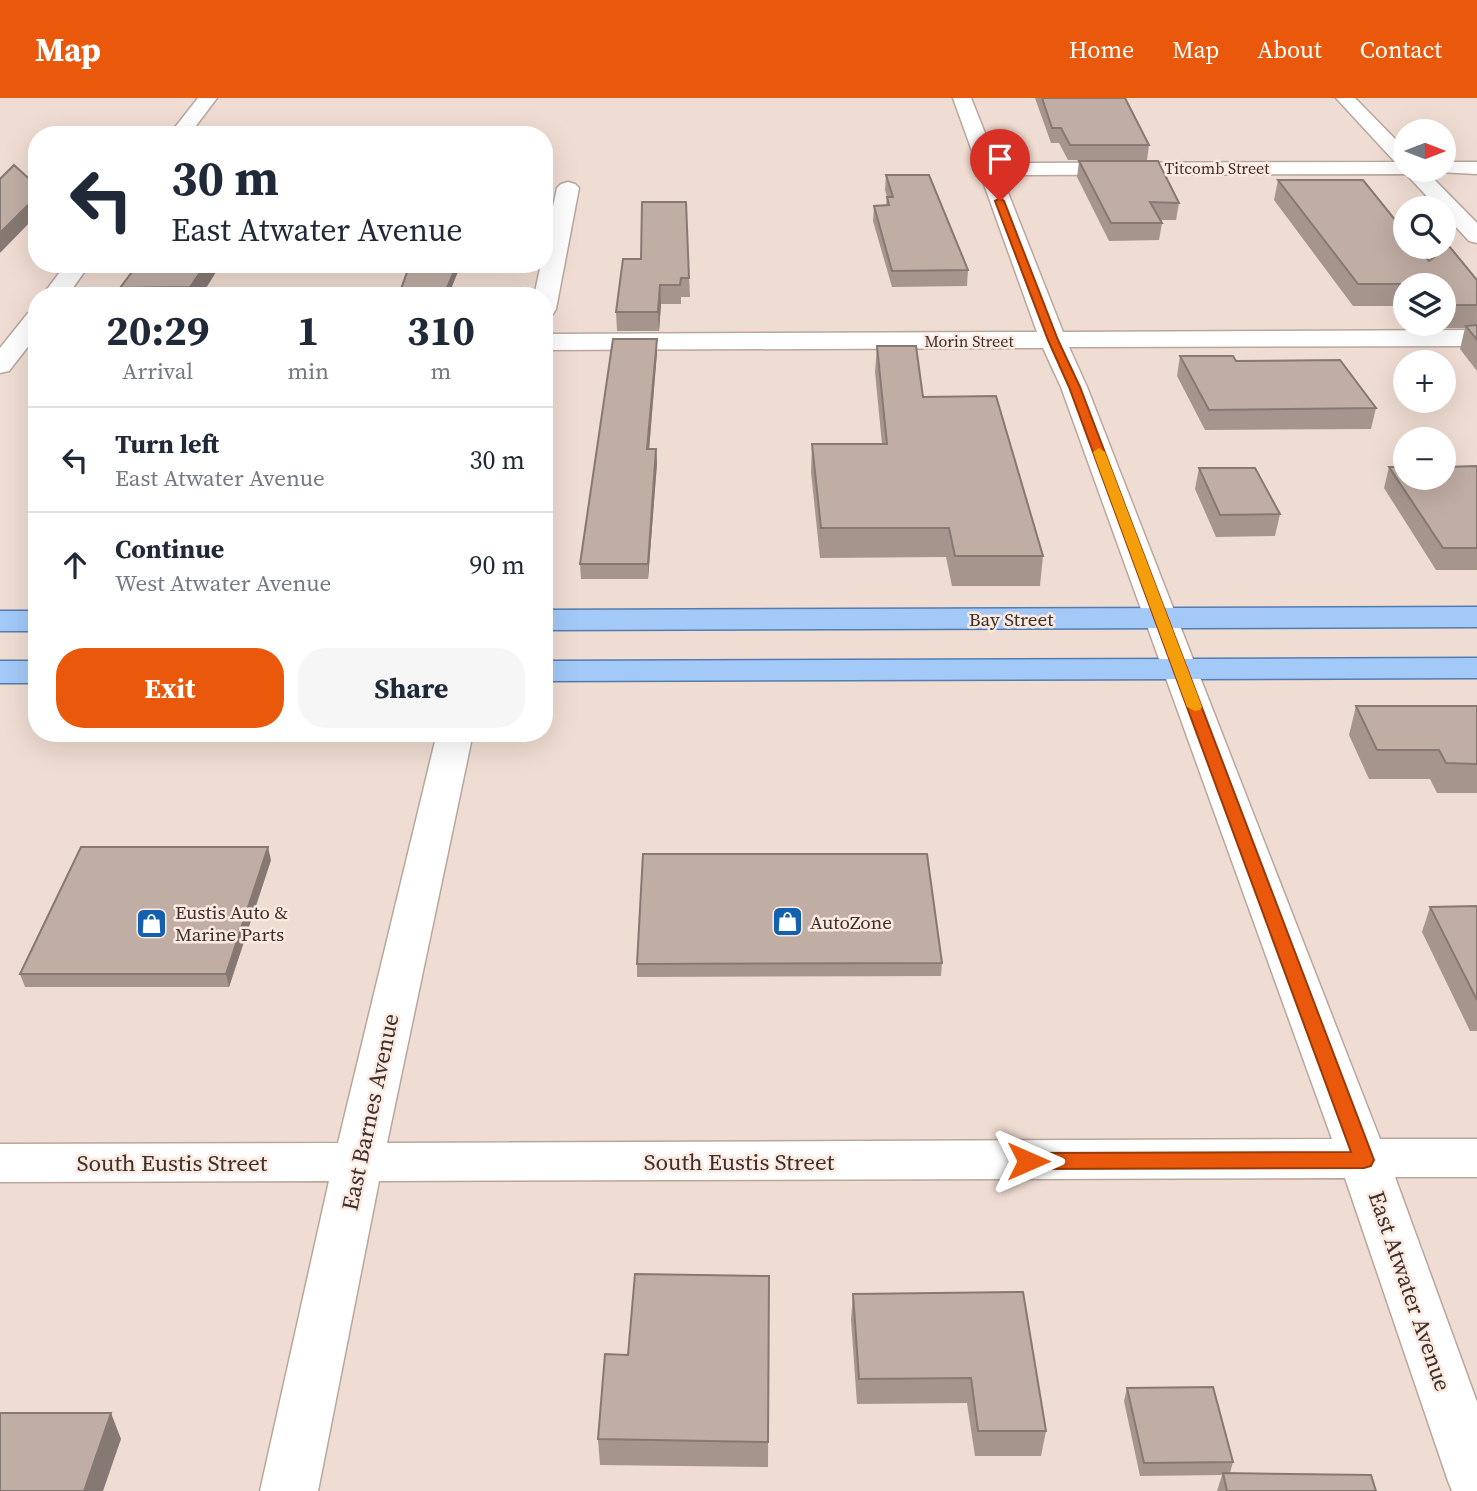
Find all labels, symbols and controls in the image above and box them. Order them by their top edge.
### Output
text: Map [35,27,101,72]
text: Home [1069,33,1134,66]
text: Map [1172,33,1219,66]
text: About [1257,33,1322,66]
text: Contact [1360,33,1442,66]
north arrow [1393,119,1456,182]
map controls [1393,119,1456,490]
pin [970,129,1030,201]
icon: arrive [981,140,1019,178]
text: 30 m [171,144,279,211]
icon: left [56,154,147,245]
street label: Titcomb Street [1165,157,1270,179]
button: search [1393,196,1456,259]
text: East Atwater Avenue [171,208,463,252]
button: layers [1393,273,1456,336]
text: 20:29 [106,301,210,359]
text: 1 [297,301,320,359]
text: 310 [407,301,475,359]
street label: Morin Street [924,330,1014,352]
button: + [1393,350,1456,413]
text: Arrival [122,355,193,387]
text: min [287,355,329,387]
text: m [431,355,451,387]
text: Turn left [115,426,219,462]
button: − [1393,427,1456,490]
icon: left [56,441,94,479]
text: 30 m [470,442,525,478]
text: East Atwater Avenue [115,462,325,494]
text: Continue [115,531,224,567]
icon: ahead [56,546,94,584]
text: 90 m [470,547,525,583]
text: West Atwater Avenue [115,567,331,599]
street label: Bay Street [969,606,1054,632]
button: Exit [56,648,284,728]
button: Share [298,648,525,728]
place label: Eustis Auto & Marine Parts [175,899,288,947]
shop icon: AutoZone [770,905,804,939]
shop icon: Eustis Auto & Marine Parts [135,906,169,940]
place label: AutoZone [810,909,892,935]
street label: East Barnes Avenue [333,1011,407,1213]
position arrow [991,1124,1065,1198]
street label: South Eustis Street [644,1146,835,1178]
street label: South Eustis Street [77,1147,268,1179]
street label: East Atwater Avenue [1361,1187,1459,1395]

